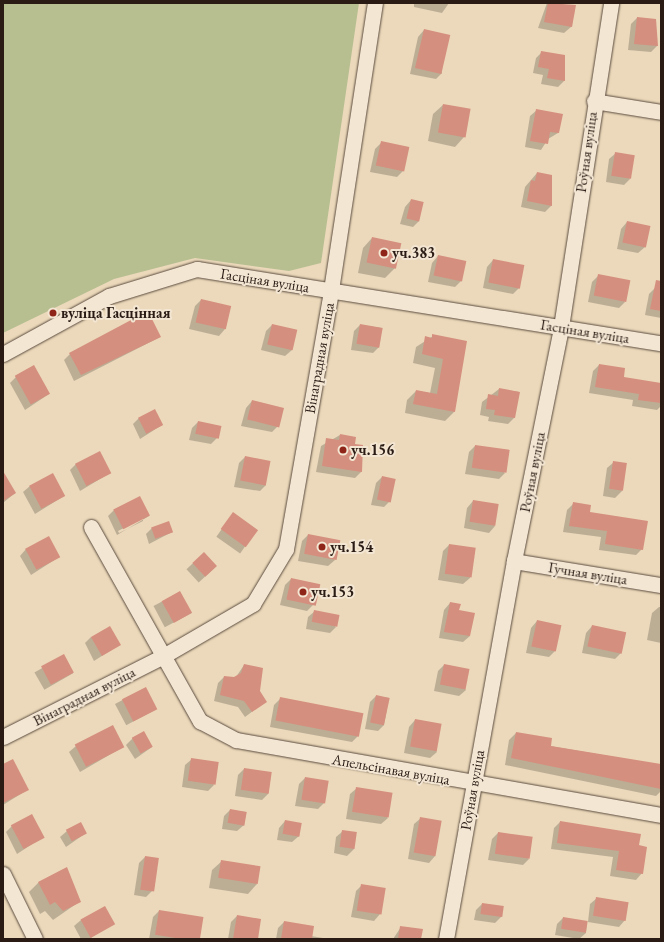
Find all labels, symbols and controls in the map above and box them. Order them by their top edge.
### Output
street label: Роўная вуліца [571,110,601,194]
place label: уч.383 [392,244,435,262]
marker: уч.383 [379,248,389,258]
street label: Гасціная вуліца [219,264,311,296]
street label: Вінаградная вуліца [300,301,338,415]
place label: вуліца Гасцінная [61,304,170,322]
marker: вуліца Гасцінная [48,308,58,318]
street label: Гасціная вуліца [539,315,631,347]
street label: Роўная вуліца [515,430,549,514]
place label: уч.156 [351,441,394,459]
marker: уч.156 [338,445,348,455]
place label: уч.154 [330,538,373,556]
marker: уч.154 [317,542,327,552]
street label: Гучная вуліца [547,558,629,588]
place label: уч.153 [311,583,354,601]
marker: уч.153 [298,587,308,597]
street label: Вінаградная вуліца [30,662,138,730]
street label: Роўная вуліца [456,748,488,832]
street label: Апельсінавая вуліца [331,750,451,788]

